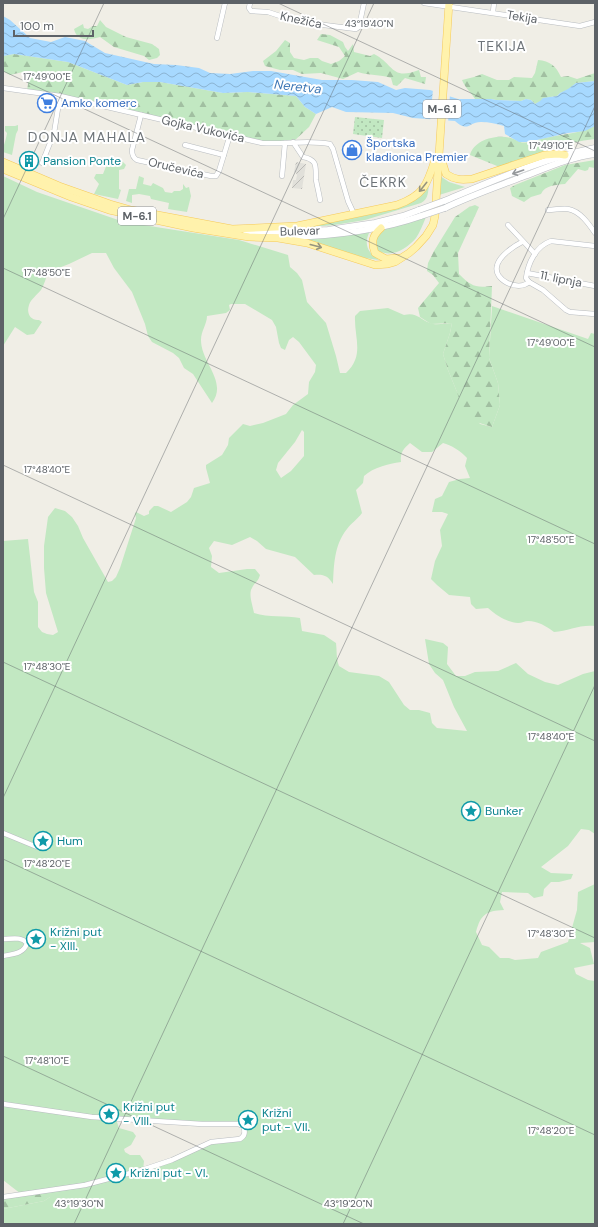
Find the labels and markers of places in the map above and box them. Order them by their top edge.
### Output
supermarket icon: Amko komerc [36,92,58,114]
place label: Amko komerc [61,95,137,111]
place label: Športska kladionica Premier [366,135,469,165]
shop icon: Športska kladionica Premier [341,139,363,161]
building icon: Pansion Ponte [18,150,40,172]
place label: Pansion Ponte [43,153,121,169]
place icon: Bunker [460,800,482,822]
place label: Bunker [485,803,523,819]
place icon: Hum [32,830,54,852]
place label: Hum [57,833,83,849]
place label: Križni put - XIII. [50,924,102,954]
place icon: Križni put - XIII. [25,928,47,950]
place label: Križni put - VIII. [123,1099,175,1129]
place icon: Križni put - VIII. [98,1103,120,1125]
place label: Križni put - VII. [262,1105,310,1135]
place icon: Križni put - VII. [237,1109,259,1131]
place icon: Križni put - VI. [105,1162,127,1184]
place label: Križni put - VI. [130,1165,208,1181]

